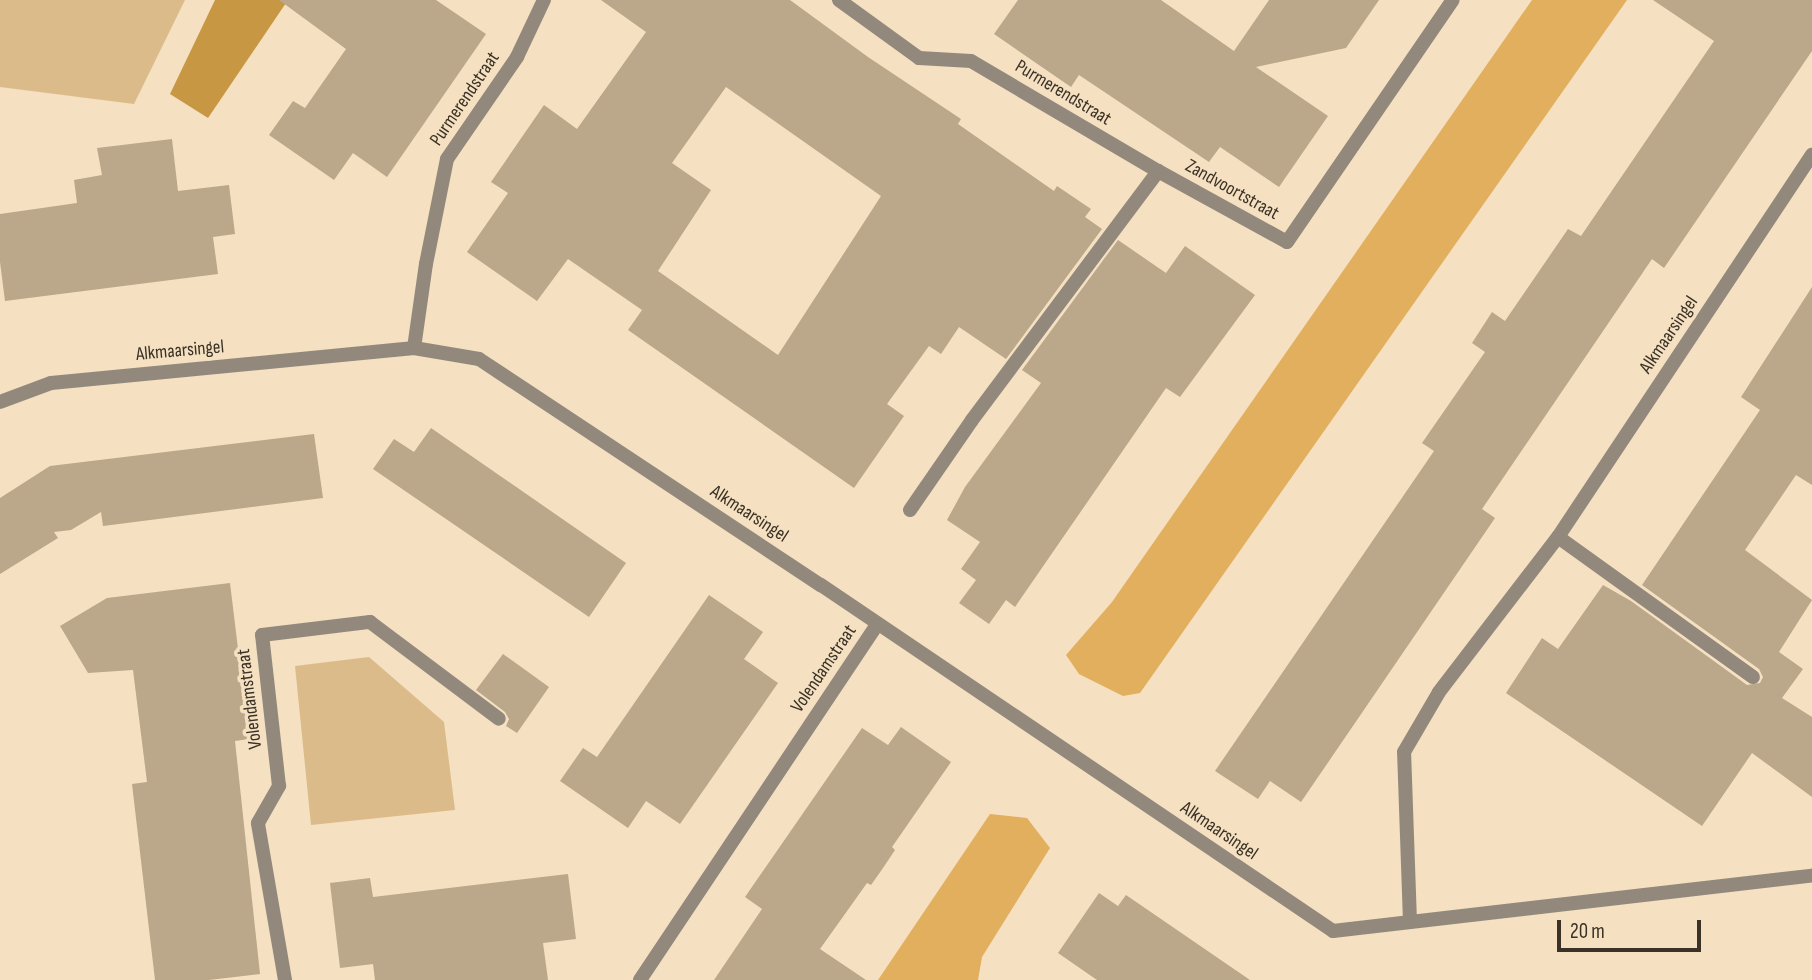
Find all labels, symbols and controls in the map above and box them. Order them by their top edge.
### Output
street label: Purmerendstraat [425,48,505,150]
street label: Purmerendstraat [1011,55,1115,131]
street label: Zandvoortstraat [1181,155,1283,225]
street label: Alkmaarsingel [1635,292,1703,378]
street label: Alkmaarsingel [135,336,225,366]
street label: Alkmaarsingel [706,480,792,548]
street label: Volendamstraat [786,621,862,717]
street label: Volendamstraat [233,648,267,750]
street label: Alkmaarsingel [1176,797,1262,865]
scale bar [1560,906,1703,950]
text: 20 m [1570,919,1605,944]

